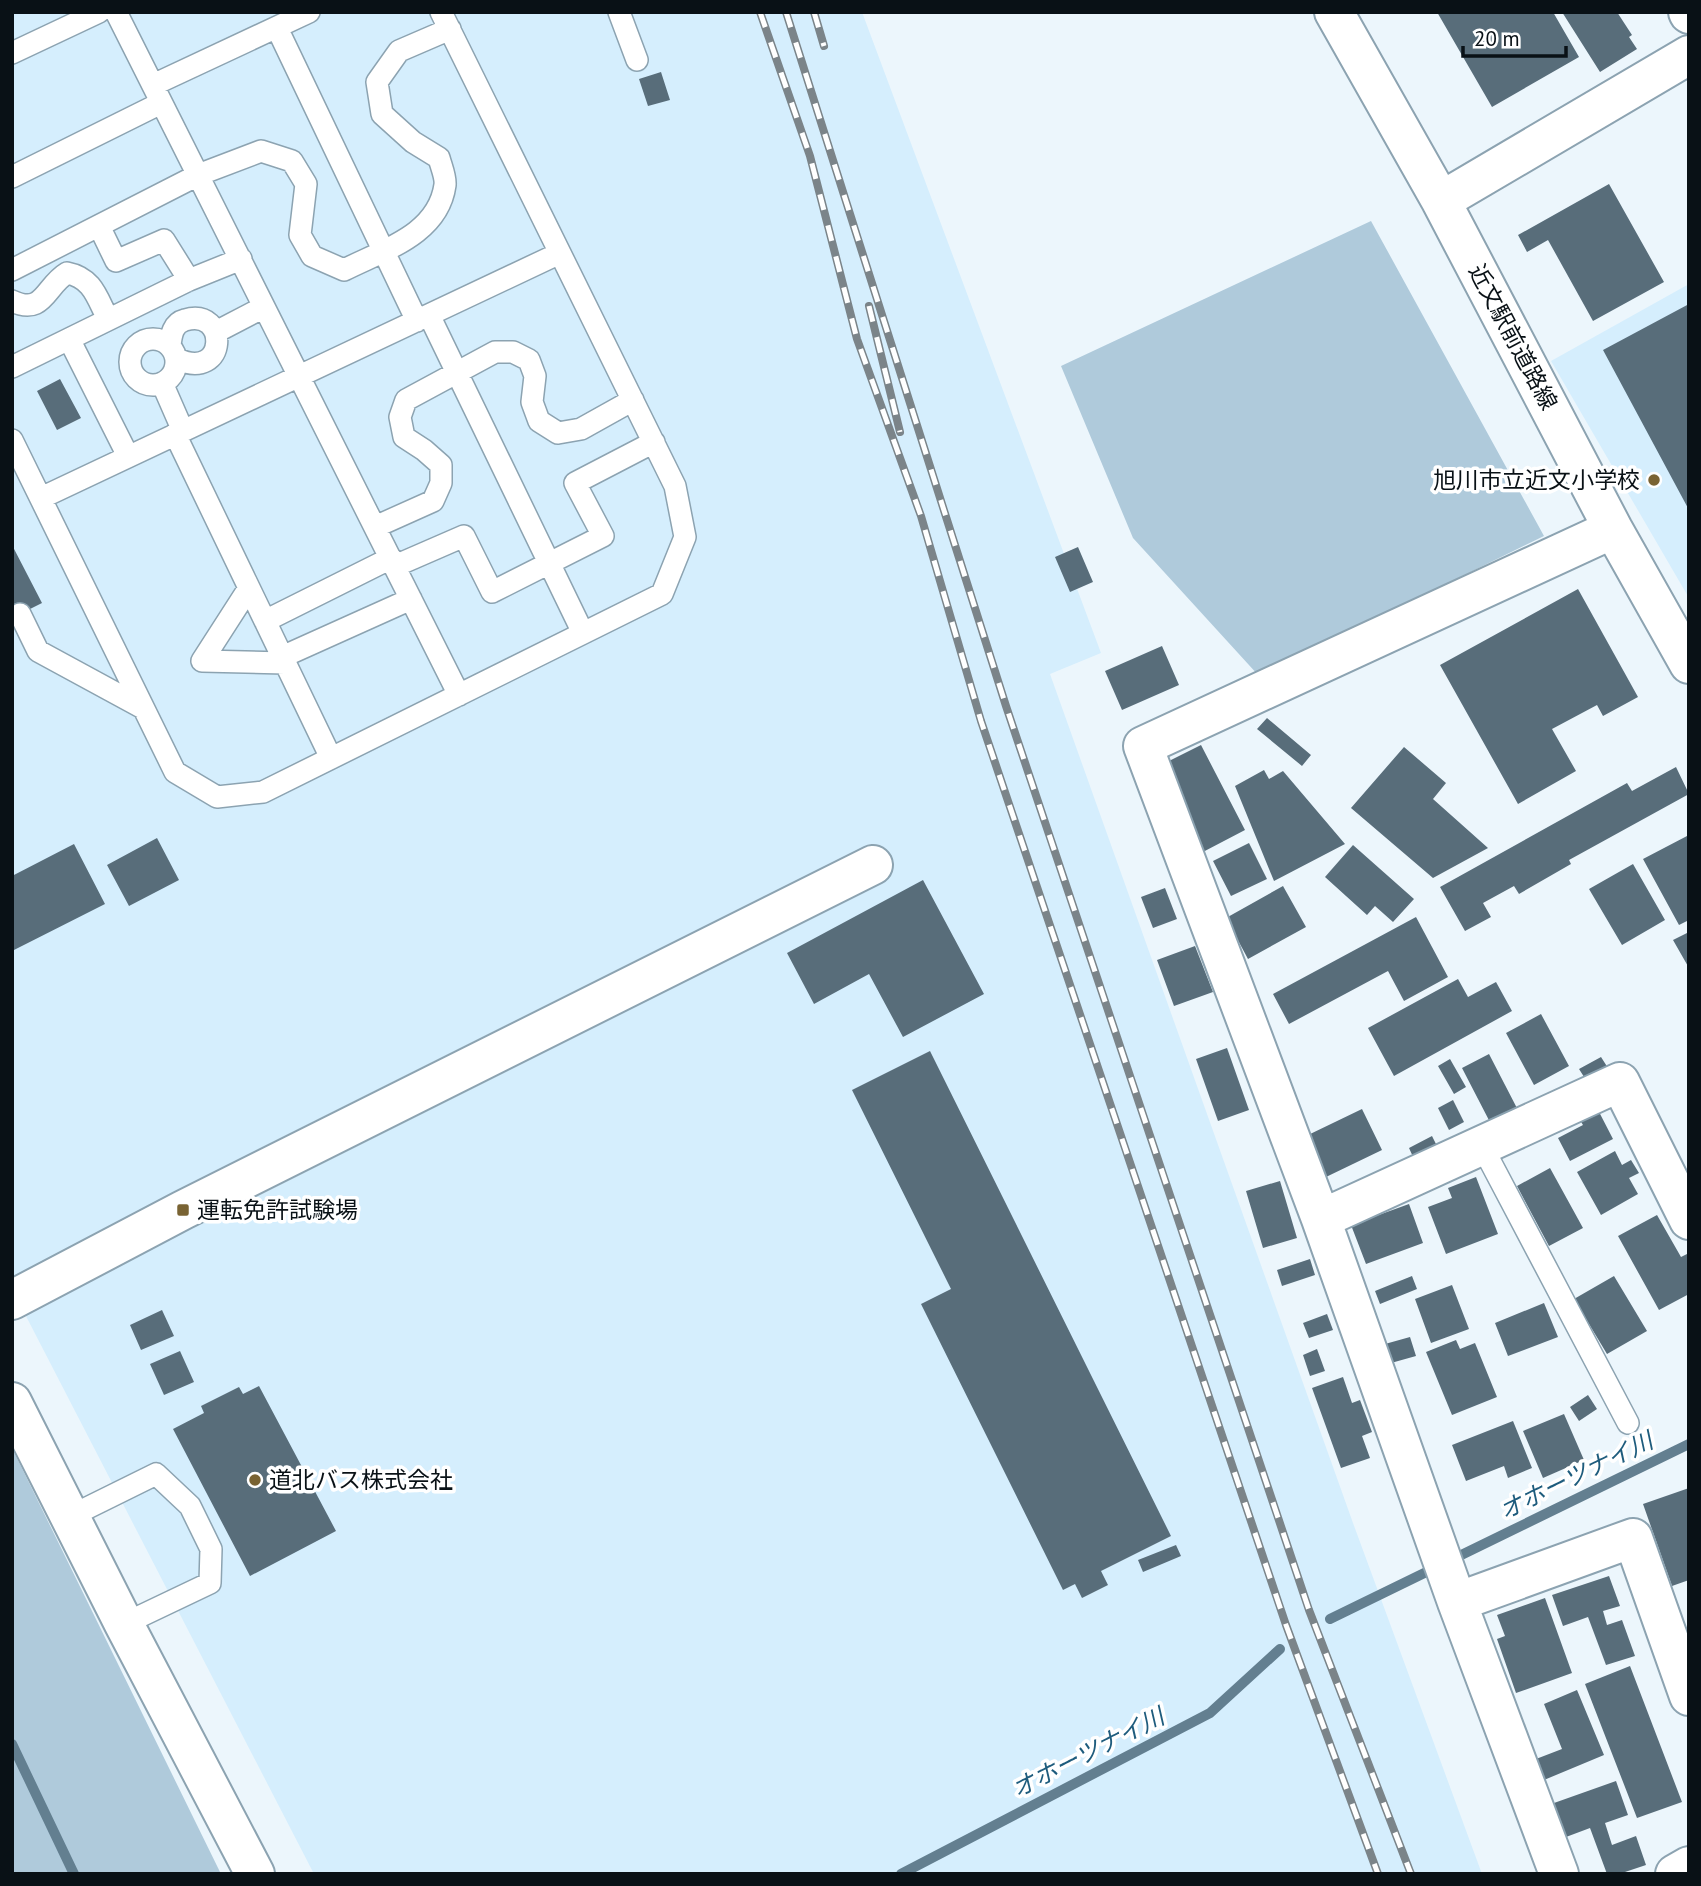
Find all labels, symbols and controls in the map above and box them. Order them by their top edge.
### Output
scale bar [1463,14,1566,58]
text: 20 m [1474,25,1520,52]
street label: 近文駅前道路線 [1463,259,1564,415]
place label: 旭川市立近文小学校 [1433,465,1640,494]
marker: 旭川市立近文小学校 [1646,472,1662,488]
place label: 運転免許試験場 [197,1195,358,1224]
marker: 運転免許試験場 [175,1202,191,1218]
water label: オホーツナイ川 [1494,1424,1661,1526]
place label: 道北バス株式会社 [269,1465,453,1494]
marker: 道北バス株式会社 [247,1472,263,1488]
water label: オホーツナイ川 [1006,1699,1172,1804]

